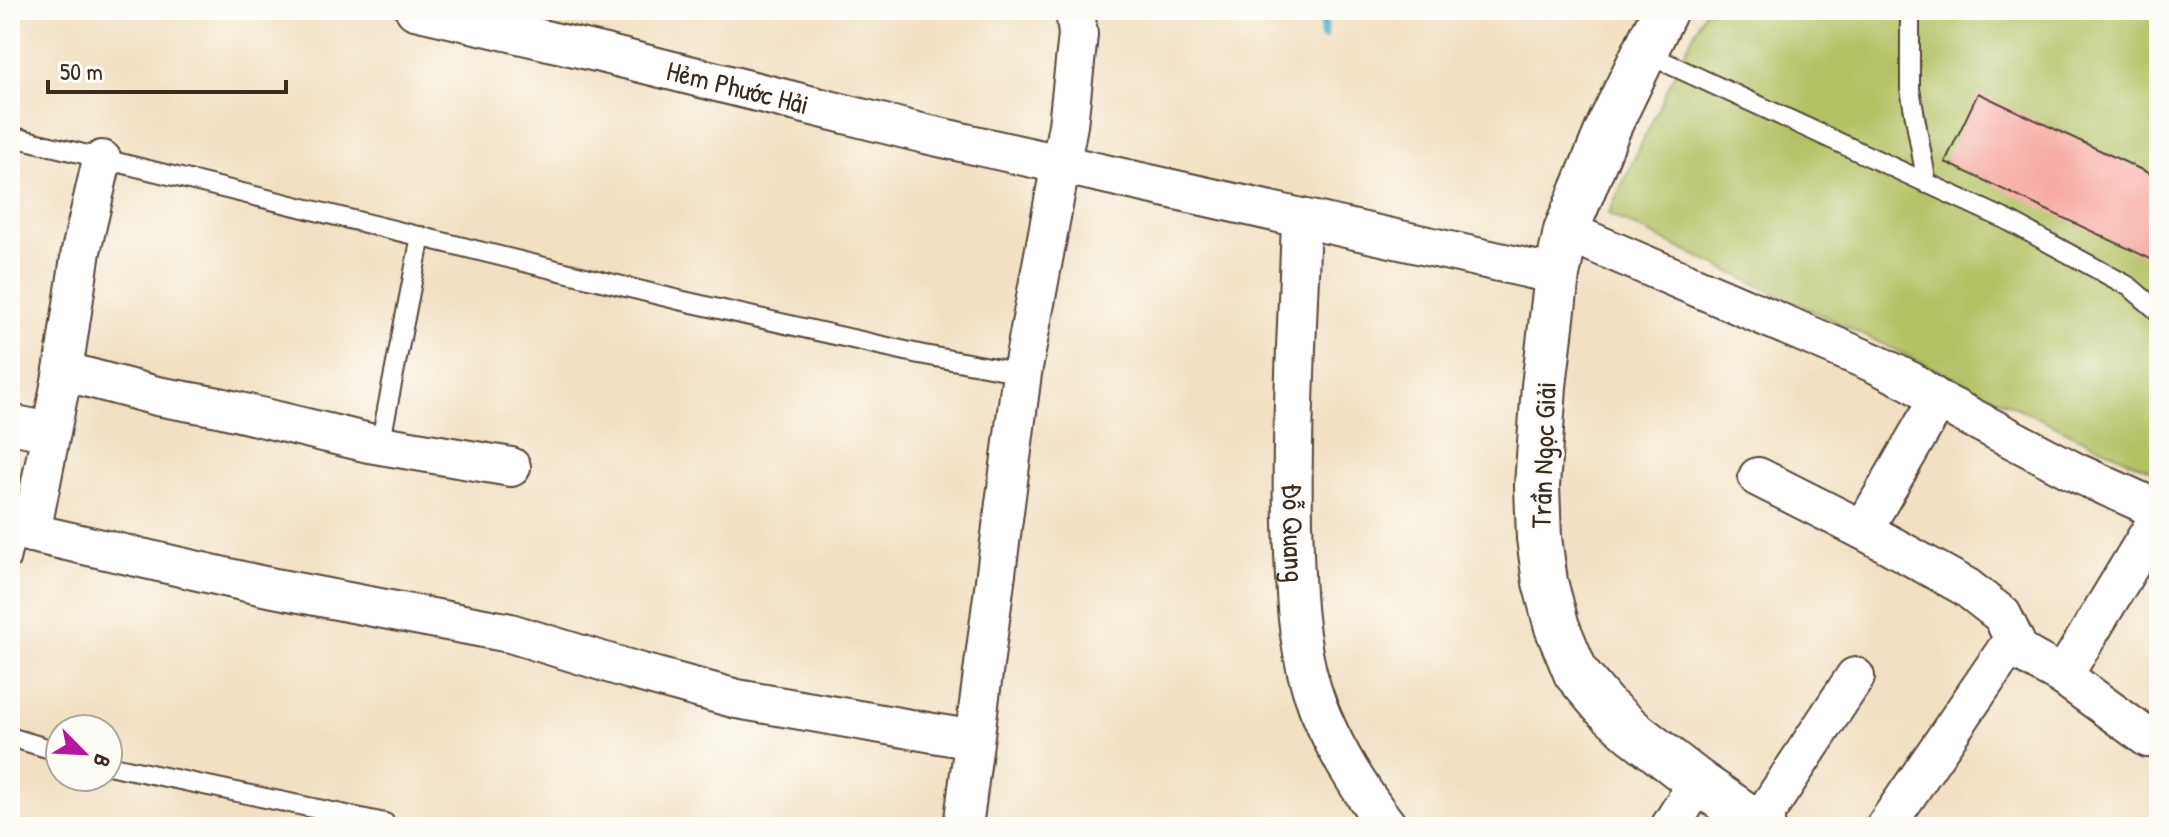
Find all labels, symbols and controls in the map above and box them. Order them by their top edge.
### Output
scale bar [48,44,286,94]
street label: Hẻm Phước Hải [663,51,813,123]
text: 50 m [60,55,103,87]
street label: Trần Ngọc Giải [1521,381,1565,529]
street label: Đỗ Quang [1274,483,1314,583]
north arrow [44,713,124,793]
text: B [86,750,118,772]

